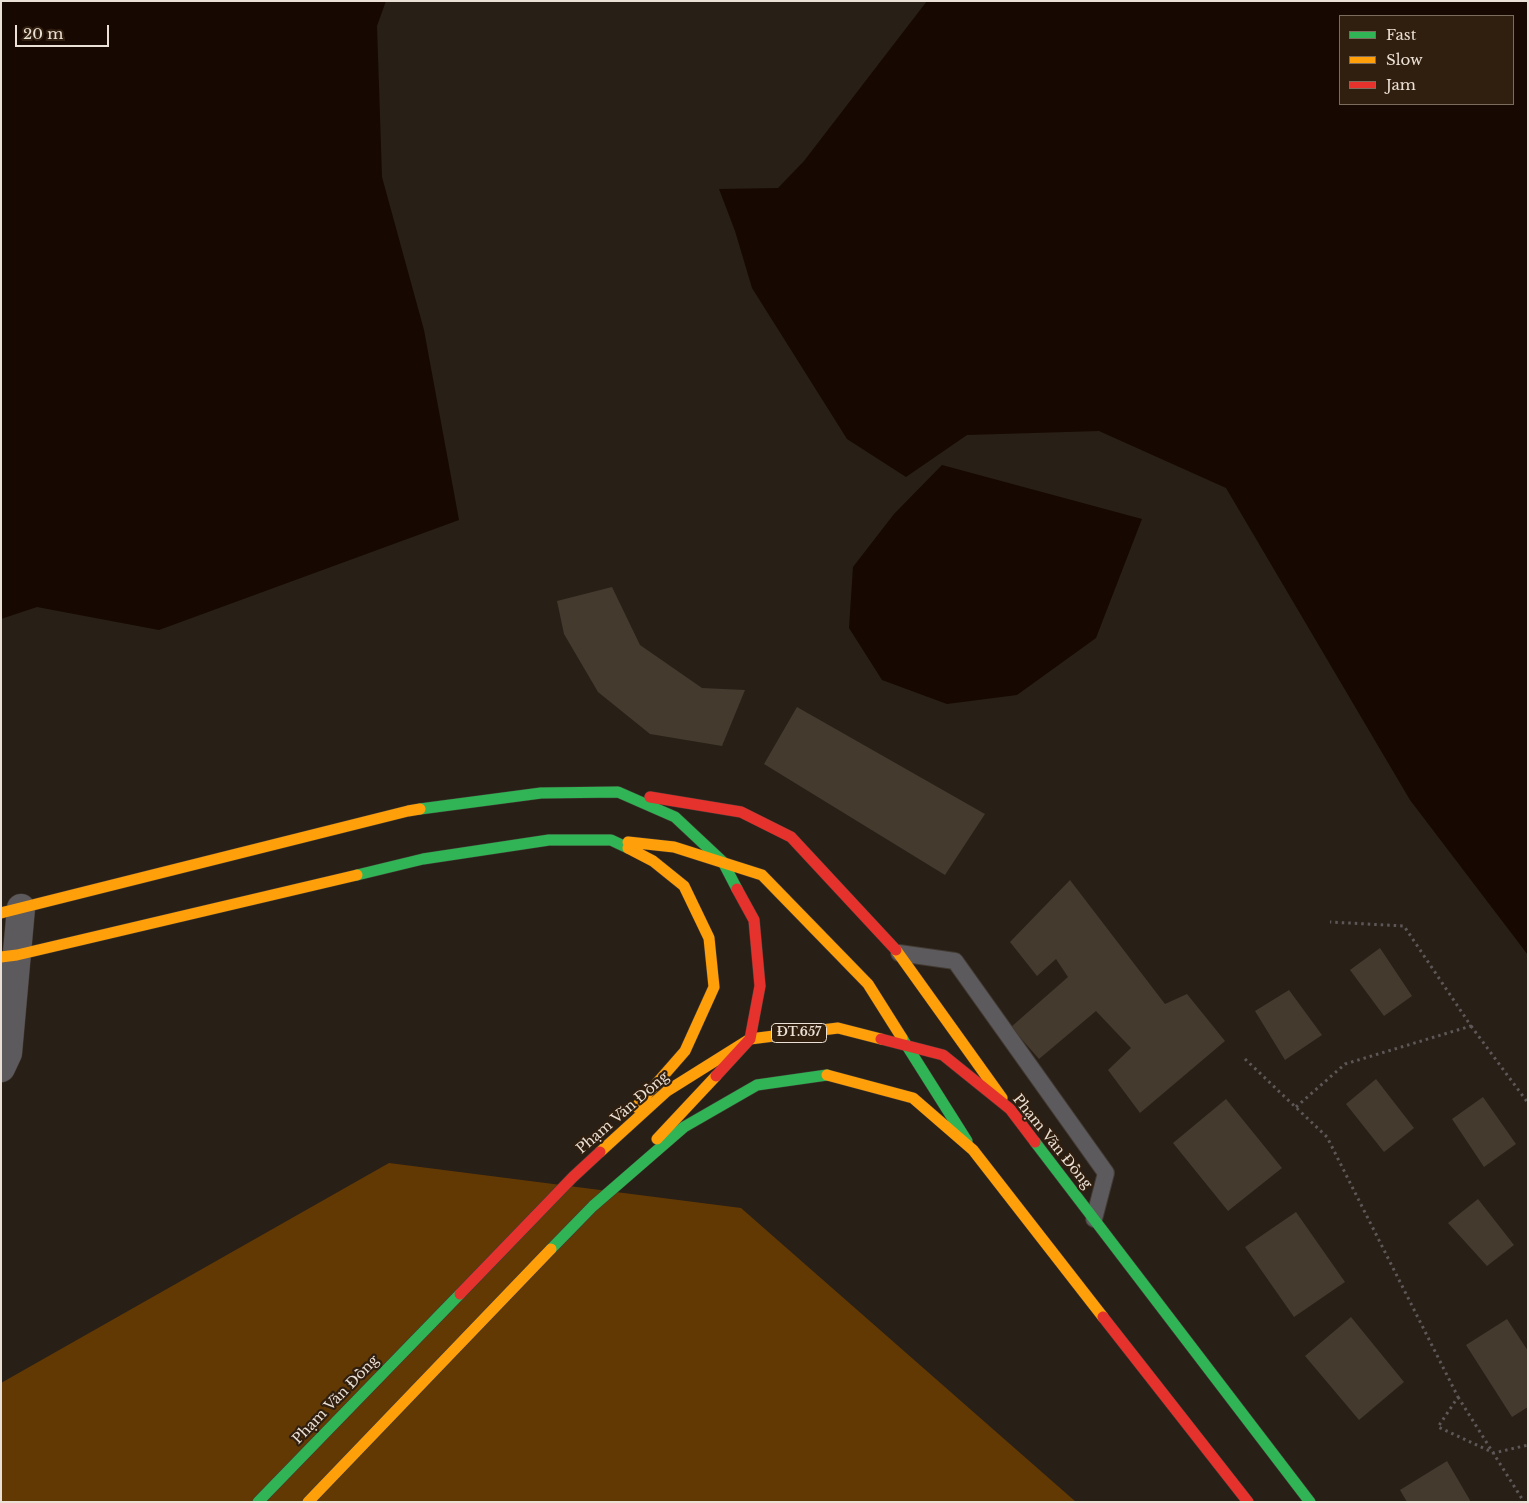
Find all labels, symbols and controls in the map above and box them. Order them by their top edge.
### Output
scale bar [18,15,111,47]
legend [1339,15,1514,105]
text: 20 m [23,24,63,43]
text: Fast [1386,25,1416,44]
text: Slow [1386,50,1423,69]
text: Jam [1386,75,1416,94]
road number: ĐT.657 [772,1024,826,1042]
street label: Phạm Văn Đồng [573,1068,673,1158]
street label: Phạm Văn Đồng [1009,1091,1095,1193]
street label: Phạm Văn Đồng [289,1352,383,1448]

